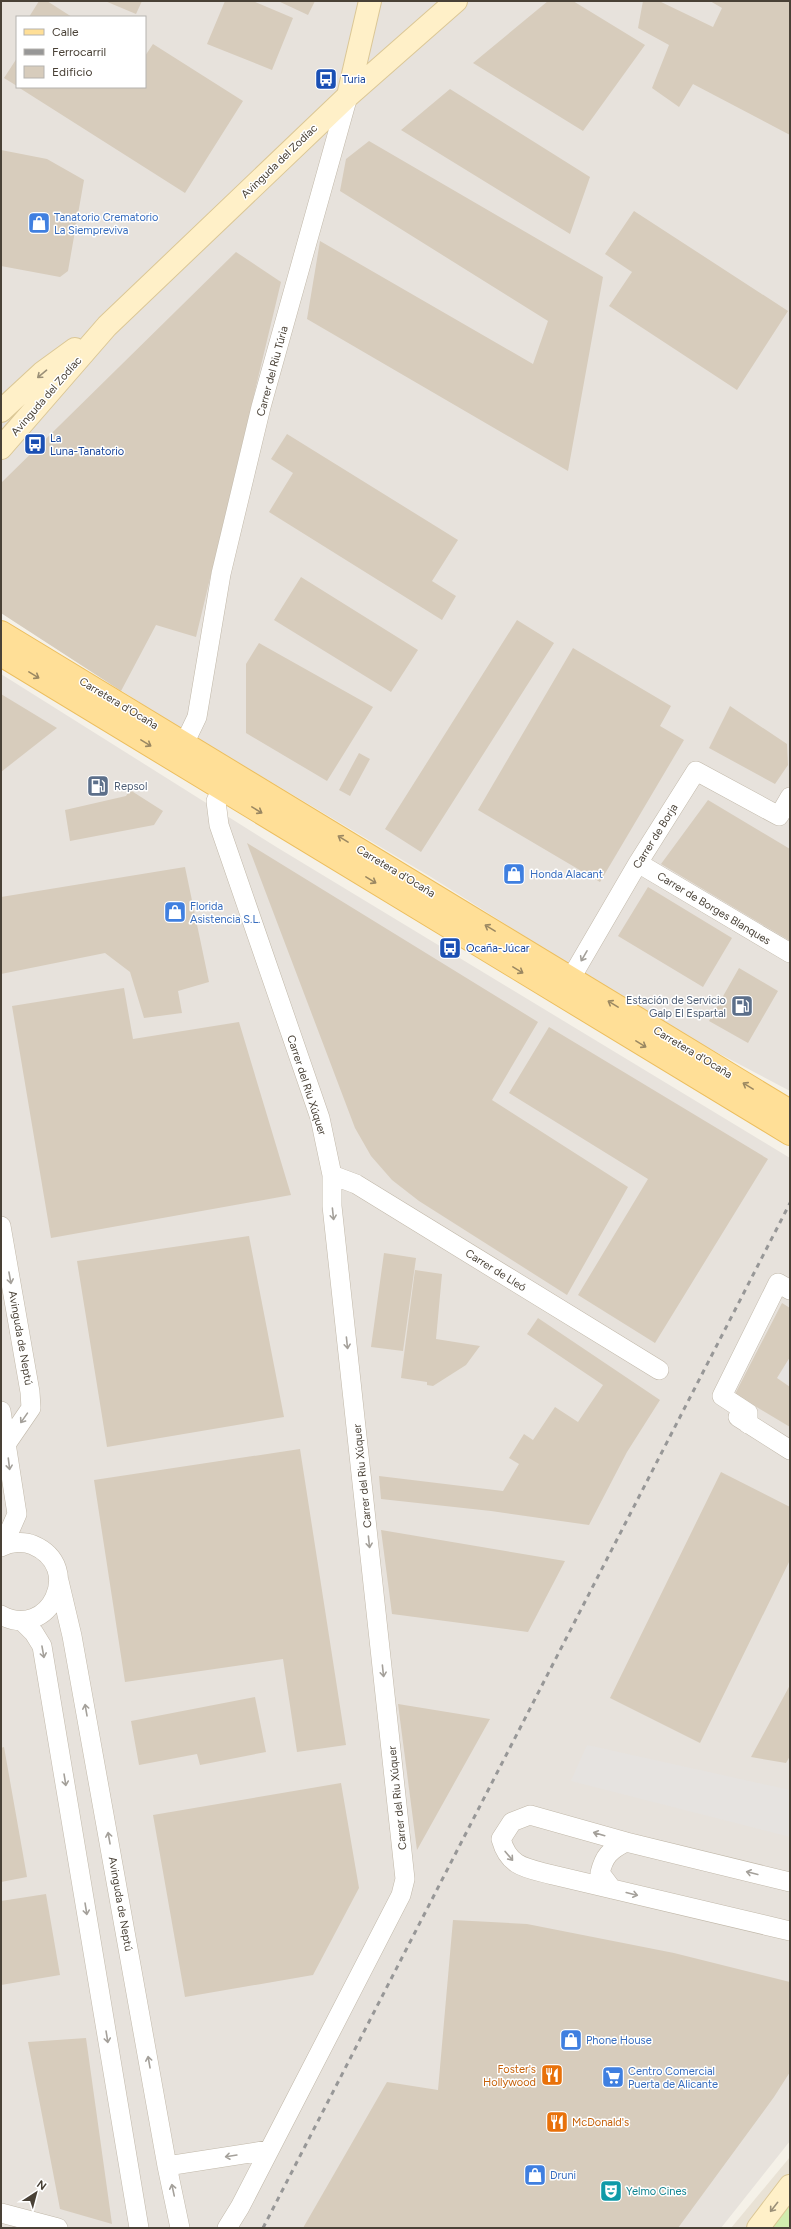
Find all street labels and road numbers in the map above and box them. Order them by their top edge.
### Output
street label: Avinguda del Zodíac [239,122,320,201]
street label: Carrer del Riu Túria [254,325,291,418]
street label: Avinguda del Zodíac [8,354,84,439]
street label: Carretera d'Ocaña [77,675,161,732]
street label: Carrer de Borja [630,801,681,871]
street label: Carretera d'Ocaña [354,843,438,900]
street label: Carrer de Borges Blanques [655,869,773,948]
street label: Carretera d'Ocaña [651,1024,735,1081]
street label: Carrer del Riu Xúquer [284,1033,329,1137]
street label: Carrer de Lleó [463,1247,528,1294]
street label: Avinguda de Neptú [6,1290,35,1386]
street label: Carrer del Riu Xúquer [351,1423,374,1529]
street label: Carrer del Riu Xúquer [386,1745,409,1851]
street label: Avinguda de Neptú [106,1856,135,1952]

